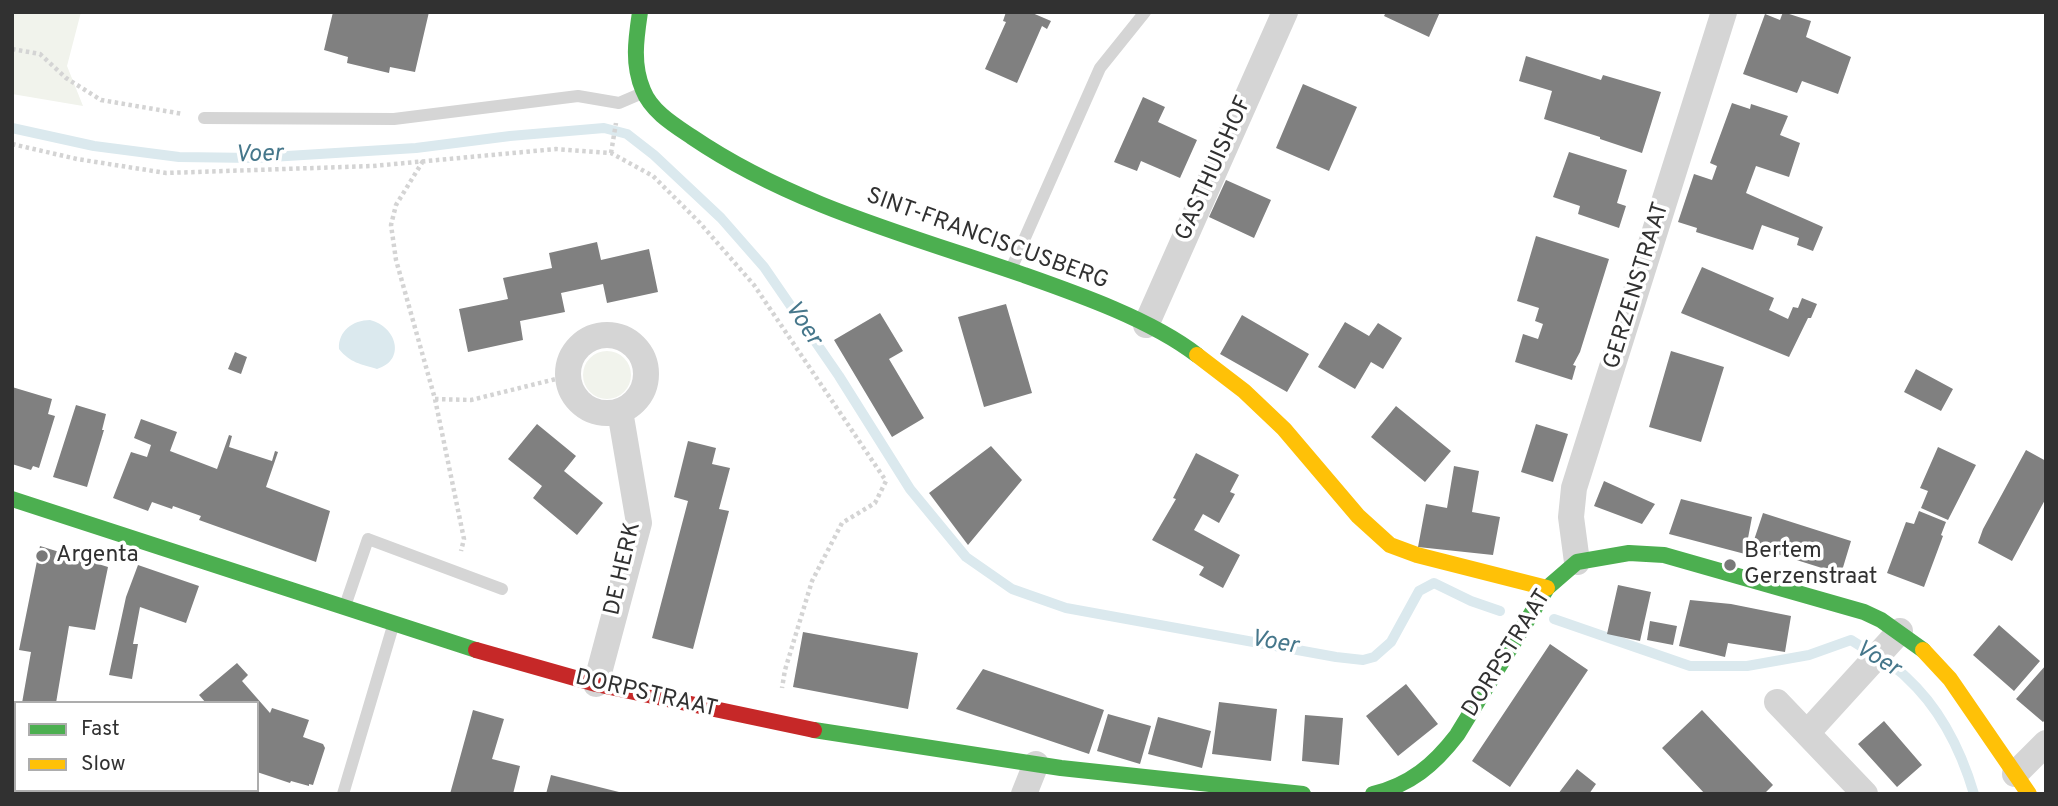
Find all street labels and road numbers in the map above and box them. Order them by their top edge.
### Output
street label: GASTHUISHOF [1171,93,1259,245]
street label: SINT-FRANCISCUSBERG [862,183,1112,297]
street label: GERZENSTRAAT [1600,199,1676,373]
street label: DE HERK [600,520,648,618]
street label: DORPSTRAAT [1458,585,1558,723]
street label: DORPSTRAAT [572,665,720,725]

